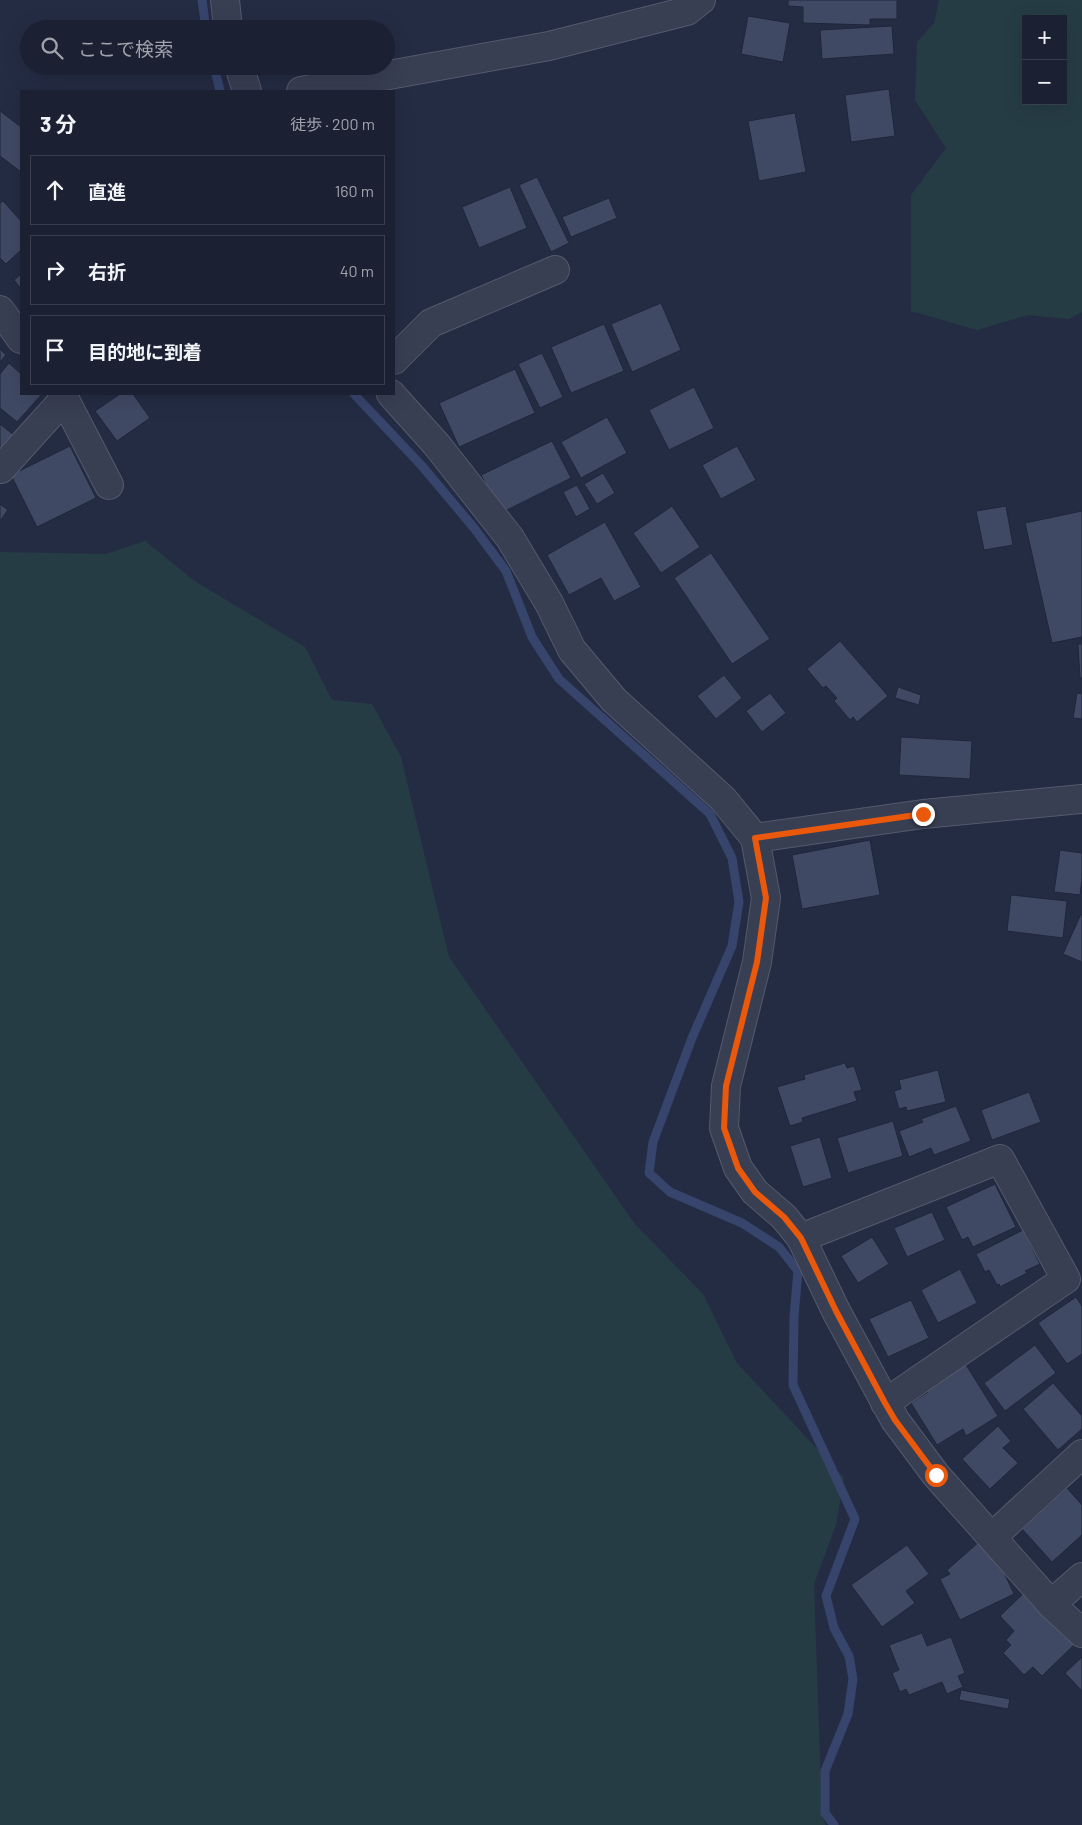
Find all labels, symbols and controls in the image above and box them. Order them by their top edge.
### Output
map controls [1022,15,1067,105]
button: + [1022,15,1067,60]
search box [20,20,395,75]
icon: search [38,34,66,62]
text: ここで検索 [78,37,173,60]
button: − [1022,60,1067,105]
text: 3 分 [40,111,77,136]
text: 徒歩 · 200 m [290,114,375,133]
icon: ahead [41,176,69,204]
text: 直進 [88,180,126,203]
text: 160 m [335,181,374,200]
icon: right [41,256,69,284]
text: 右折 [88,260,126,283]
text: 40 m [340,261,374,280]
icon: arrive [41,336,69,364]
text: 目的地に到着 [88,340,202,363]
route end [912,803,935,826]
route start [925,1464,948,1487]

